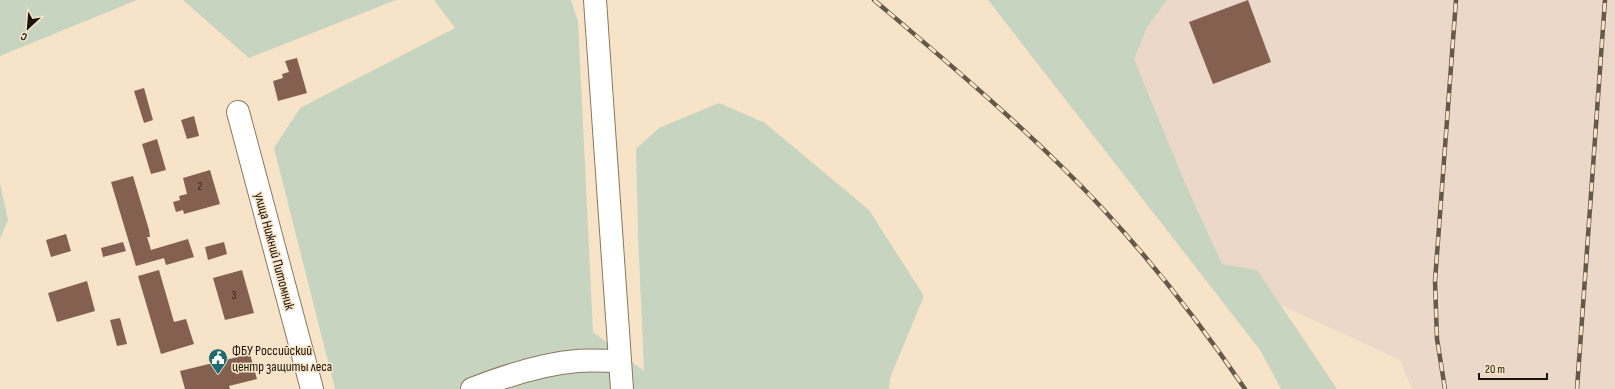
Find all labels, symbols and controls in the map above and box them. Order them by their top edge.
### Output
north arrow [8,8,48,48]
text: С [18,29,29,44]
house number: 2 [198,179,203,194]
street label: улица Нижний Питомник [251,190,299,313]
house number: 3 [231,288,237,303]
place label: ФБУ Российский центр защиты леса [232,342,332,375]
public building icon: ФБУ Российский центр защиты леса [207,347,229,375]
scale bar [1479,355,1547,381]
text: 20 m [1485,362,1505,377]

